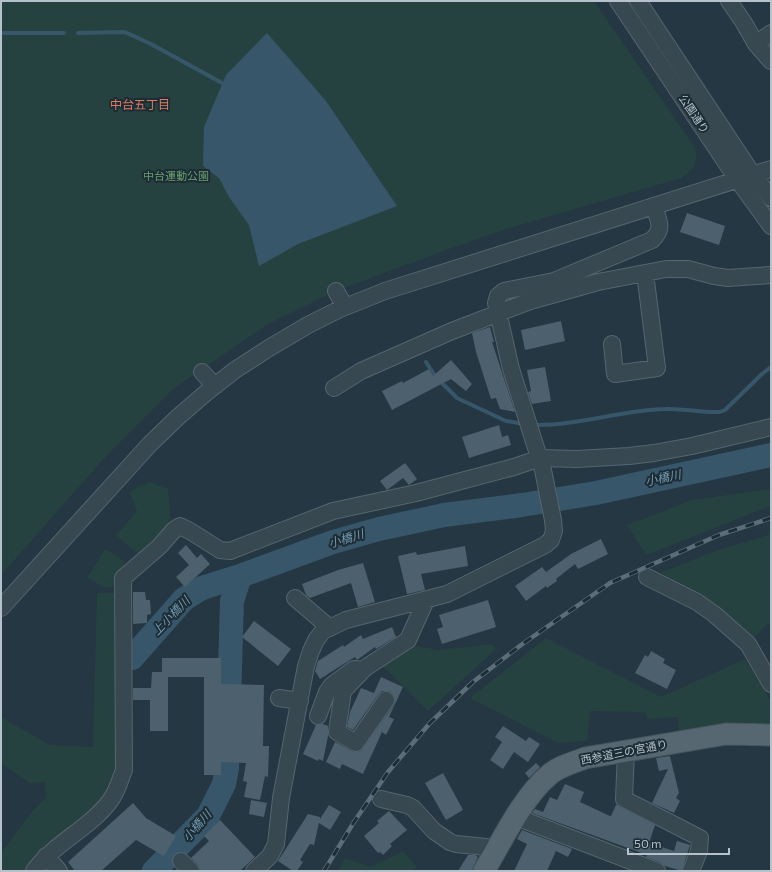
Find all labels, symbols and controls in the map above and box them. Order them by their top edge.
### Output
street label: 公園通り [677,92,712,136]
district label: 中台五丁目 [110,97,170,111]
park label: 中台運動公園 [143,169,209,182]
water label: 小橋川 [644,466,684,488]
water label: 小橋川 [326,526,367,550]
water label: 上小橋川 [149,592,193,637]
street label: 西参道三の宮通り [579,737,668,766]
water label: 小橋川 [179,806,215,844]
scale bar [628,830,729,856]
text: 50 m [634,836,662,850]

